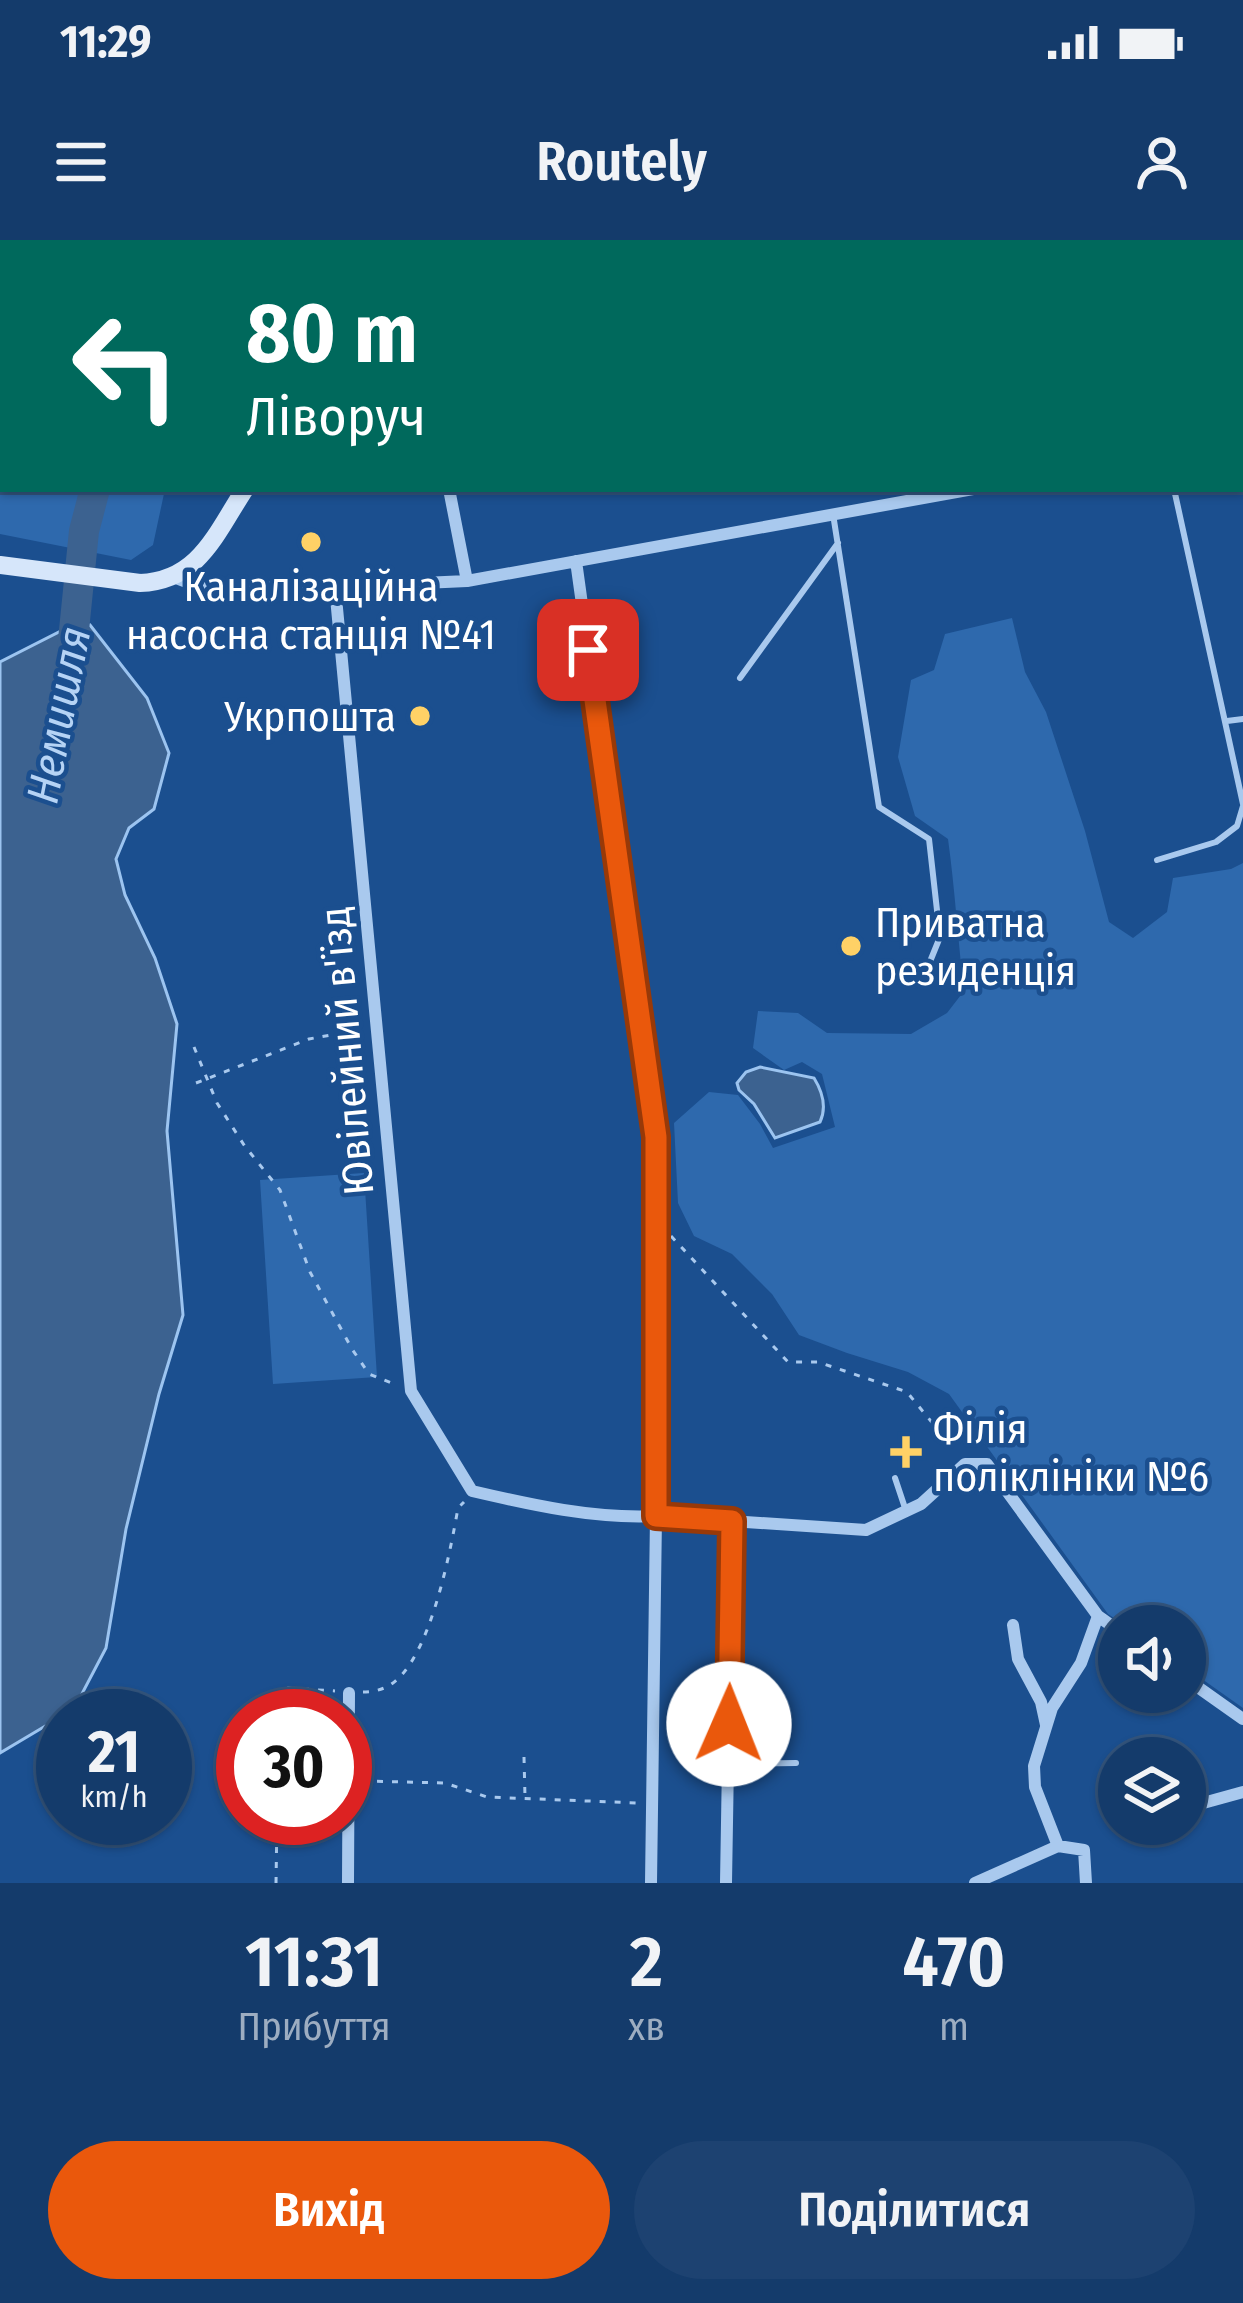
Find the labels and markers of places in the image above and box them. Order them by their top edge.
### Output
marker: Каналізаційна насосна станція №41 [298,529,324,555]
place label: Каналізаційна насосна станція №41 [126,562,496,660]
pin [537,599,639,701]
place label: Укрпошта [223,692,396,742]
marker: Укрпошта [407,703,433,729]
place label: Приватна резиденція [875,898,1076,996]
marker: Приватна резиденція [838,933,864,959]
place label: Філія поліклініки №6 [933,1404,1209,1502]
marker: Філія поліклініки №6 [890,1436,922,1468]

